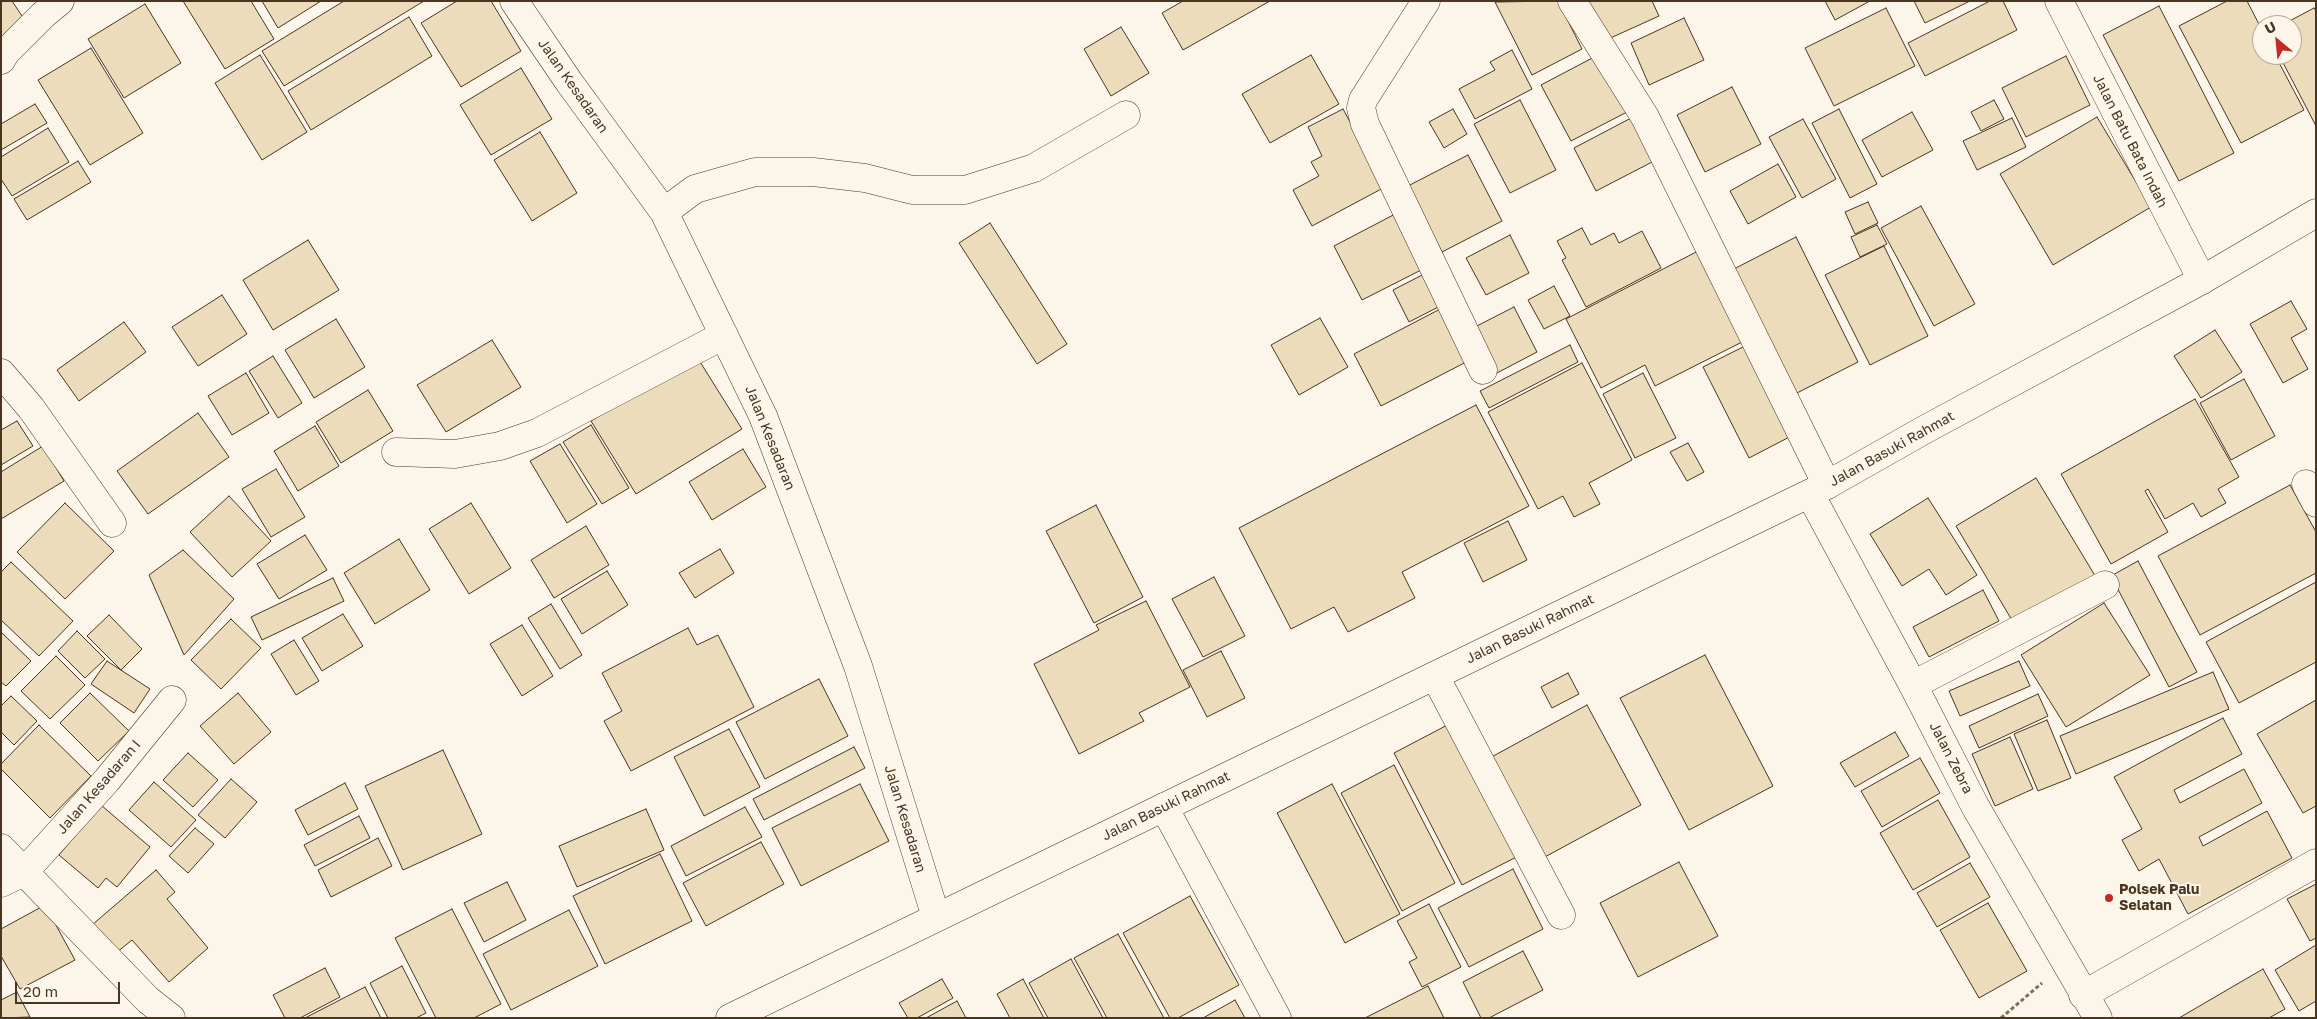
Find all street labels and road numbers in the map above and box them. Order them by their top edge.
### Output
street label: Jalan Kesadaran [534,36,612,136]
street label: Jalan Batu Bata Indah [2089,72,2171,210]
street label: Jalan Kesadaran [741,383,799,493]
street label: Jalan Basuki Rahmat [1827,408,1957,490]
street label: Jalan Basuki Rahmat [1463,591,1597,667]
street label: Jalan Zebra [1926,719,1976,797]
street label: Jalan Kesadaran I [54,736,144,838]
street label: Jalan Kesadaran [881,763,929,875]
street label: Jalan Basuki Rahmat [1099,768,1233,844]

